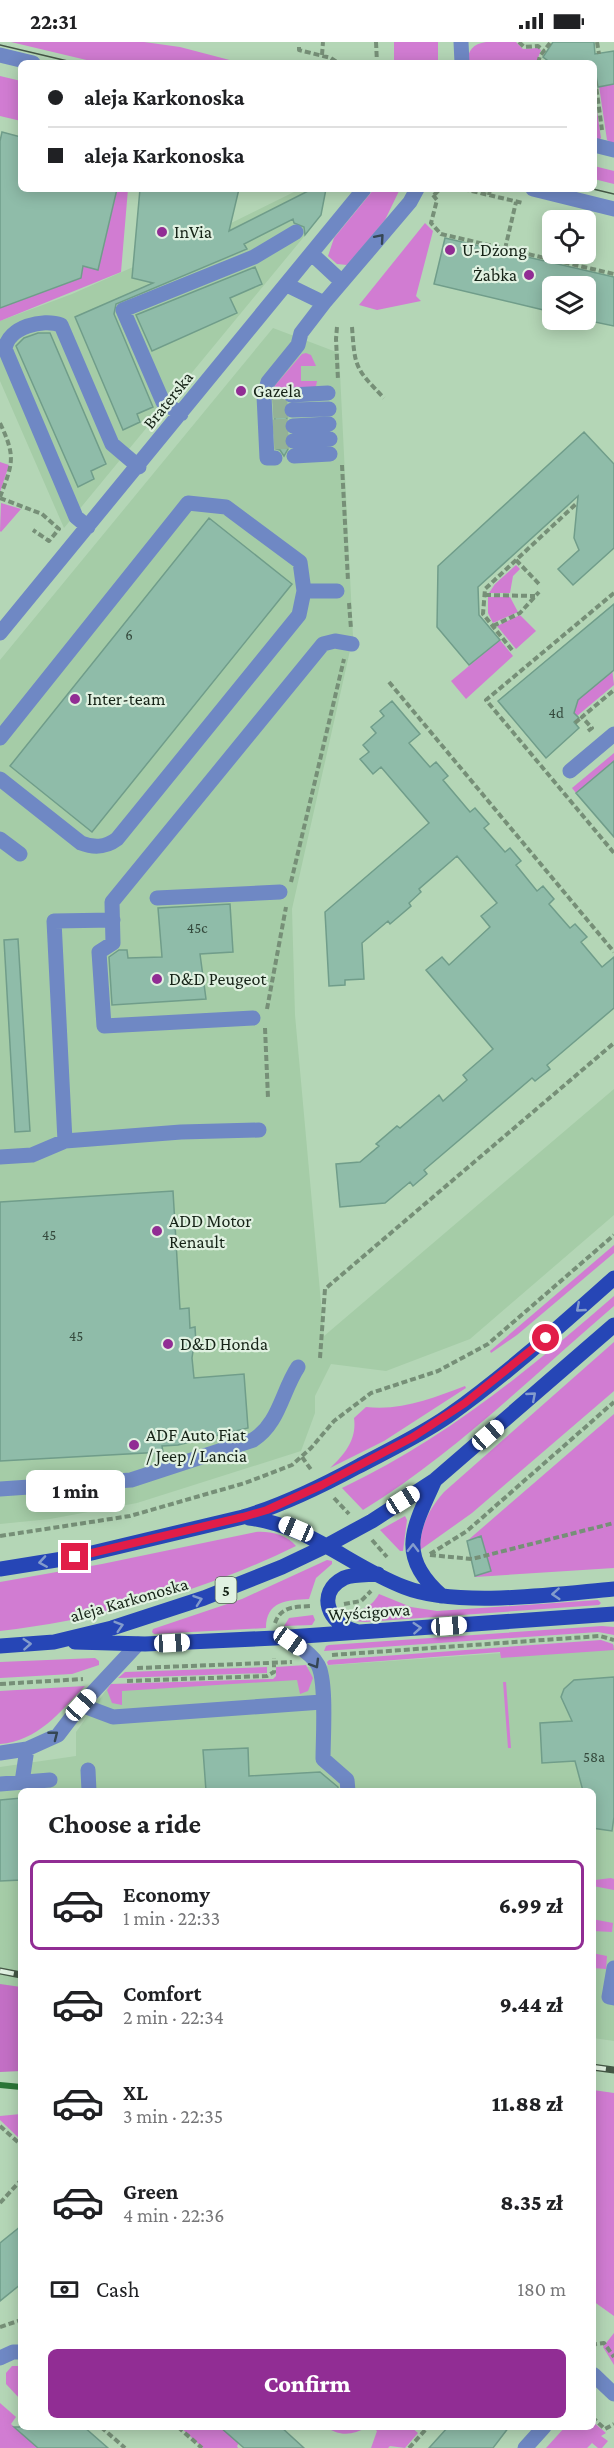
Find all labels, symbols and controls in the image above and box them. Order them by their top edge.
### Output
text: 22:31 [30,9,77,34]
text: aleja Karkonoska [84,85,244,110]
text: aleja Karkonoska [84,143,244,168]
map controls [542,210,596,330]
button: locate [542,210,596,264]
place label: InVia [174,222,212,242]
marker: InVia [155,225,169,239]
one-way arrow [372,234,383,245]
place label: U-Dżong [462,240,527,260]
marker: U-Dżong [443,243,457,257]
place label: Żabka [473,265,517,285]
marker: Żabka [522,268,536,282]
button: layers [542,276,596,330]
street label: Braterska [139,367,197,433]
place label: Gazela [253,381,301,401]
marker: Gazela [234,384,248,398]
house number: 6 [125,627,133,643]
place label: Inter-team [87,689,166,709]
marker: Inter-team [68,692,82,706]
house number: 4d [548,705,564,721]
house number: 45c [187,920,208,936]
place label: D&D Peugeot [169,969,267,989]
marker: D&D Peugeot [150,972,164,986]
place label: ADD Motor Renault [169,1211,252,1252]
marker: ADD Motor Renault [150,1224,164,1238]
house number: 45 [42,1227,56,1243]
one-way arrow [576,1301,587,1312]
route start [532,1324,559,1351]
house number: 45 [69,1328,83,1344]
place label: D&D Honda [180,1334,268,1354]
marker: D&D Honda [161,1337,175,1351]
one-way arrow [525,1392,536,1403]
car [469,1416,507,1454]
place label: ADF Auto Fiat / Jeep / Lancia [146,1425,247,1466]
marker: ADF Auto Fiat / Jeep / Lancia [127,1438,141,1452]
callout: 1 min [26,1470,124,1512]
text: 1 min [52,1480,99,1502]
car [383,1483,423,1517]
car [276,1514,316,1544]
route end [61,1543,88,1570]
one-way arrow [407,1543,420,1552]
one-way arrow [38,1555,48,1568]
street label: aleja Karkonoska [68,1574,191,1627]
road number: 5 [216,1577,236,1603]
one-way arrow [551,1587,560,1600]
one-way arrow [192,1595,203,1607]
street label: Wyścigowa [327,1599,411,1625]
car [430,1616,468,1636]
one-way arrow [113,1621,124,1633]
one-way arrow [413,1622,422,1635]
car [270,1623,310,1659]
car [154,1633,190,1653]
one-way arrow [23,1638,32,1651]
one-way arrow [308,1658,319,1668]
car [62,1686,100,1724]
one-way arrow [48,1732,59,1743]
house number: 58a [583,1749,605,1765]
text: Choose a ride [48,1809,201,1839]
icon: car [51,1878,105,1932]
text: Economy [123,1882,210,1907]
text: 6.99 zł [499,1893,563,1918]
text: 1 min · 22:33 [123,1907,220,1929]
icon: car [51,1977,105,2031]
text: Comfort [123,1981,201,2006]
text: 9.44 zł [499,1992,563,2017]
text: 2 min · 22:34 [123,2006,224,2028]
icon: car [51,2076,105,2130]
text: XL [123,2080,148,2105]
text: 11.88 zł [492,2091,563,2116]
text: 3 min · 22:35 [123,2105,223,2127]
icon: car [51,2175,105,2229]
text: Green [123,2179,179,2204]
text: 8.35 zł [500,2190,563,2215]
text: 4 min · 22:36 [123,2204,225,2226]
icon: cash [48,2273,81,2306]
text: Cash [96,2277,140,2302]
text: 180 m [517,2278,566,2300]
button: Confirm [48,2349,566,2418]

